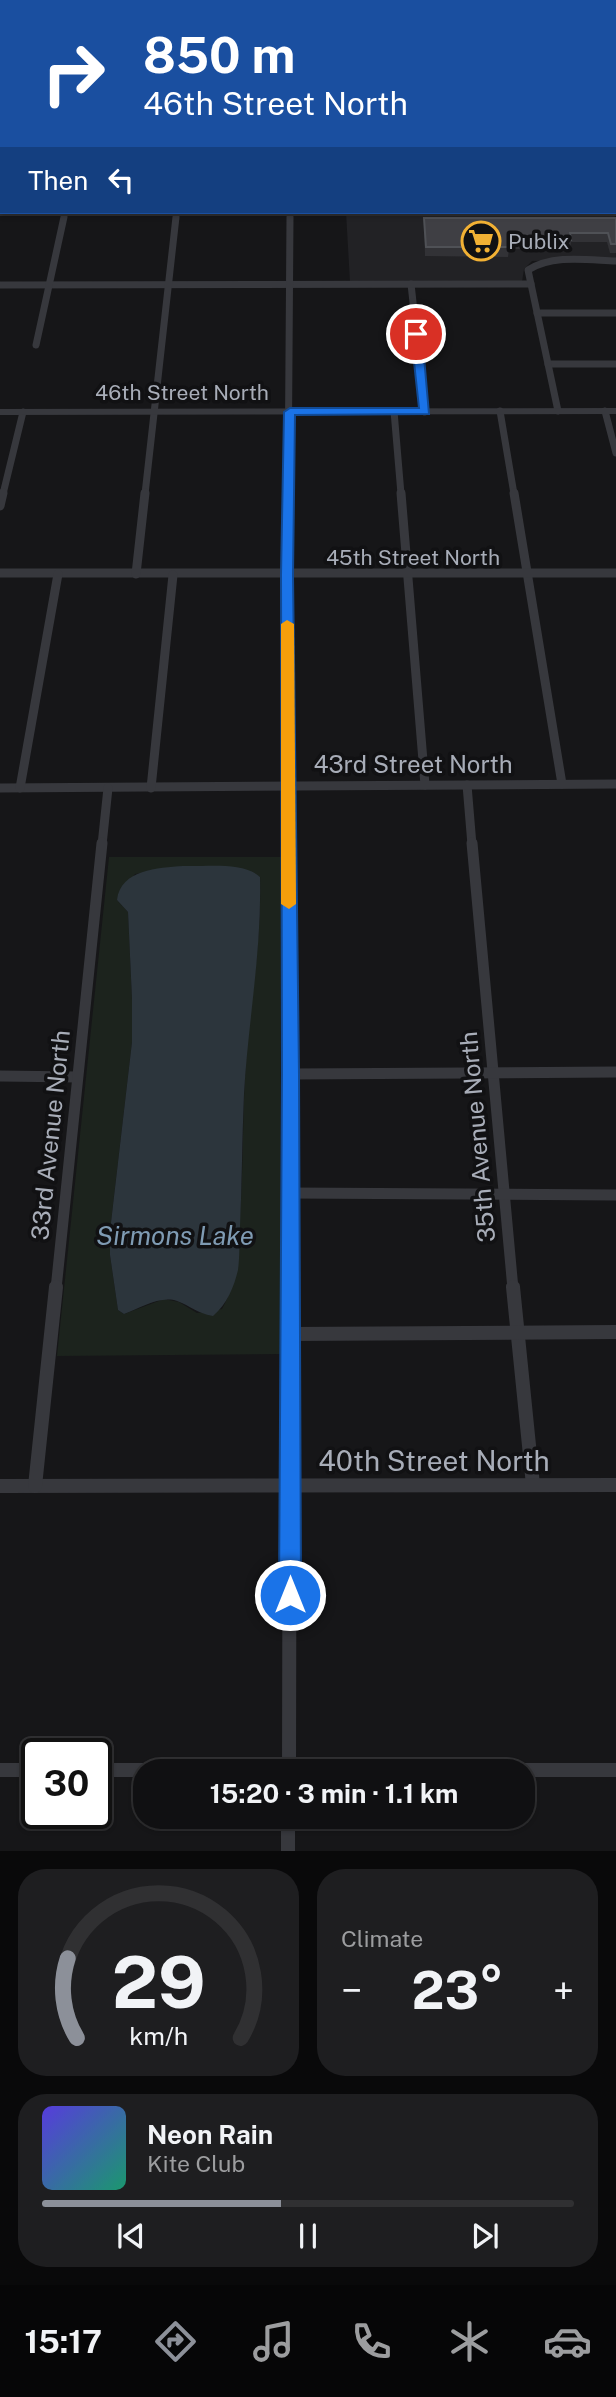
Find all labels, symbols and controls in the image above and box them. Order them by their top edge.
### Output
text: 850 m [143,26,295,84]
icon: right [28,28,119,119]
text: 46th Street North [143,85,408,122]
icon: left [102,161,140,199]
text: Then [28,165,88,196]
supermarket icon: Publix [460,220,502,262]
place label: Publix [508,229,570,254]
pin [386,304,446,364]
icon: arrive [397,315,435,353]
street label: 46th Street North [95,380,269,405]
street label: 45th Street North [326,545,500,570]
street label: 43rd Street North [313,750,513,778]
street label: 33rd Avenue North [25,1028,75,1242]
street label: 35th Avenue North [454,1031,500,1243]
water label: Sirmons Lake [96,1220,254,1251]
street label: 40th Street North [318,1444,550,1477]
position arrow [253,1558,327,1632]
speed limit sign: 30 [21,1738,112,1829]
text: 15:20 · 3 min · 1.1 km [210,1778,458,1809]
text: Climate [341,1925,423,1952]
text: 29 [111,1940,206,2025]
text: 23° [411,1960,504,2021]
text: − [341,1968,362,2013]
text: + [553,1968,574,2013]
text: km/h [129,2021,188,2051]
text: Neon Rain [147,2119,273,2150]
text: Kite Club [147,2150,245,2177]
icon: previous [112,2217,150,2255]
icon: pause [289,2217,327,2255]
icon: next [466,2217,504,2255]
icon: directions [151,2317,200,2366]
icon: music [249,2317,298,2366]
icon: phone [347,2317,396,2366]
icon: climate [445,2317,494,2366]
icon: car [543,2317,592,2366]
text: 15:17 [24,2323,102,2360]

